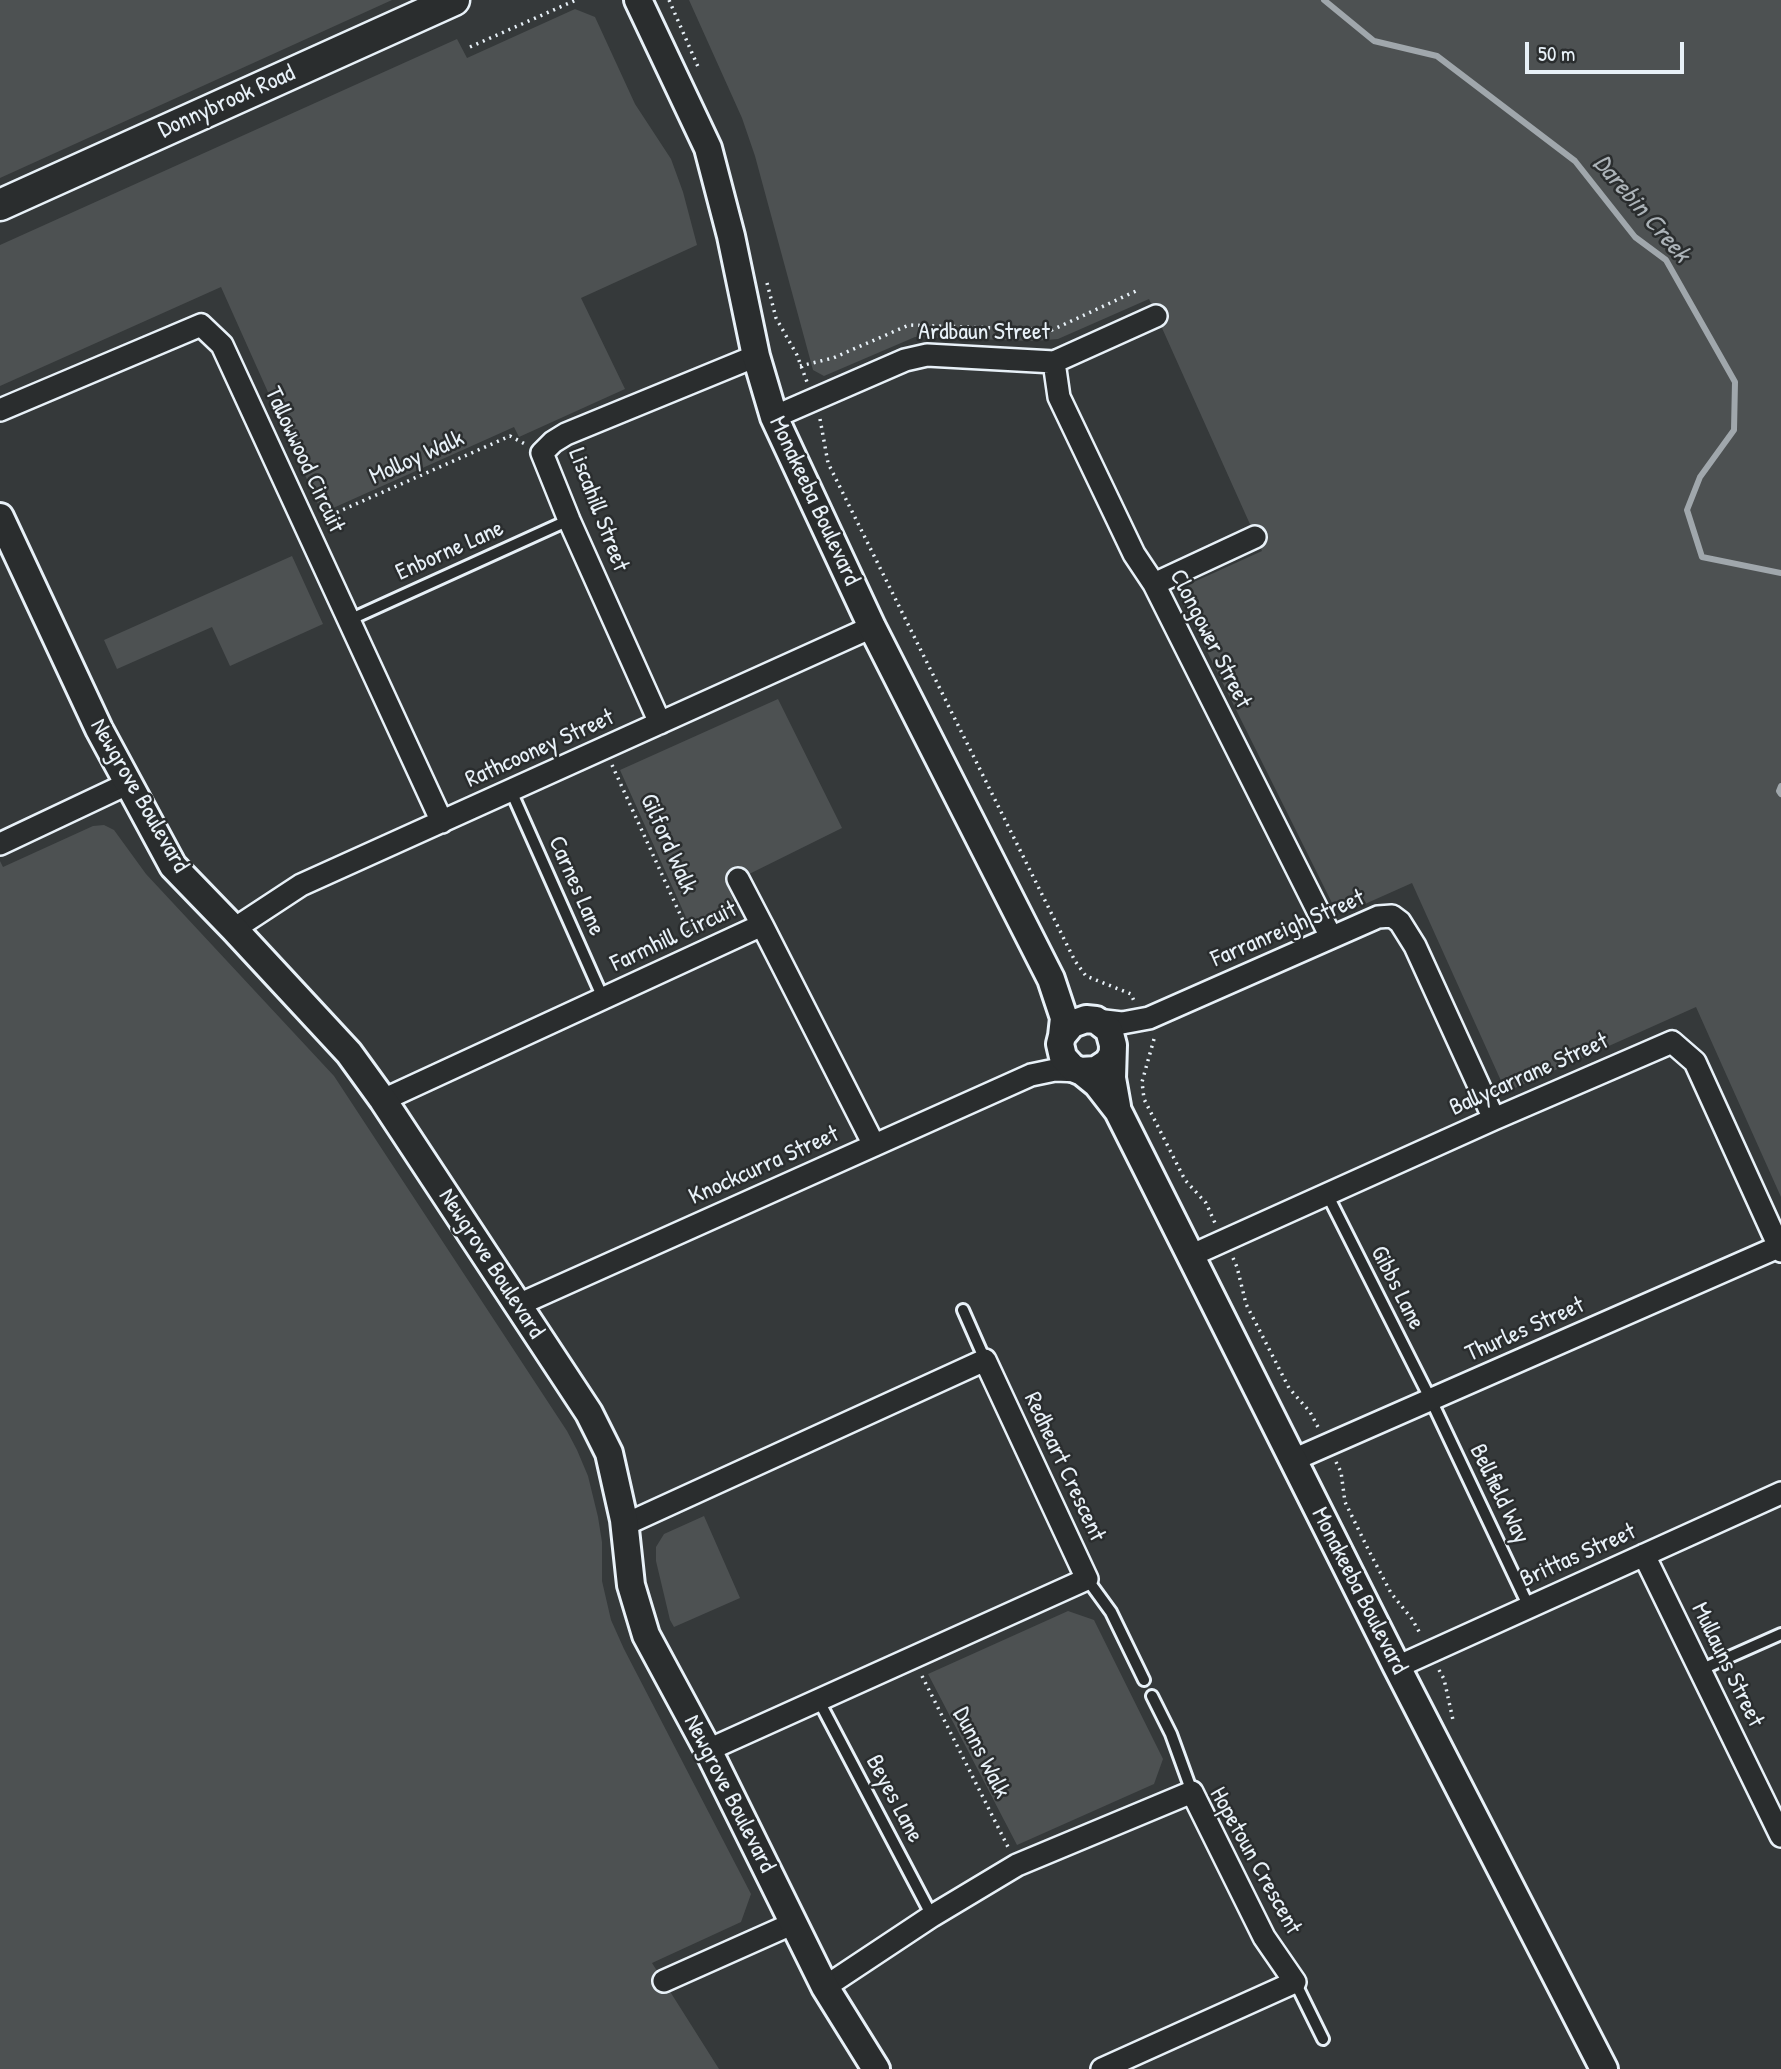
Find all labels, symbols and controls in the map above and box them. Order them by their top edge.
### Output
scale bar [1529,28,1688,72]
text: 50 m [1538,39,1575,68]
street label: Donnybrook Road [154,59,300,145]
water label: Darebin Creek [1586,149,1696,269]
street label: Ardbaun Street [918,319,1050,347]
street label: Tallowwood Circuit [258,383,350,537]
street label: Monakeeba Boulevard [762,412,866,590]
street label: Molloy Walk [365,424,469,492]
street label: Liscahill Street [561,444,635,576]
street label: Enborne Lane [392,514,508,588]
street label: Clongower Street [1163,565,1257,713]
street label: Rathcooney Street [461,703,619,795]
street label: Newgrove Boulevard [83,714,195,878]
street label: Gilford Walk [633,790,703,898]
street label: Carnes Lane [541,832,611,940]
street label: Farranreigh Street [1207,884,1369,974]
street label: Farmhill Circuit [606,895,742,979]
street label: Ballycarrane Street [1445,1027,1613,1123]
street label: Knockcurra Street [685,1120,843,1212]
street label: Newgrove Boulevard [432,1184,550,1344]
street label: Gibbs Lane [1364,1241,1430,1335]
street label: Thurles Street [1461,1291,1589,1369]
street label: Redheart Crescent [1017,1388,1111,1546]
street label: Bellfield Way [1463,1440,1535,1548]
street label: Monakeeba Boulevard [1305,1503,1413,1679]
street label: Brittas Street [1516,1518,1640,1594]
street label: Mullauns Street [1685,1598,1769,1732]
street label: Dunns Walk [946,1703,1016,1803]
street label: Newgrove Boulevard [677,1711,781,1877]
street label: Beyes Lane [859,1750,929,1848]
street label: Hopetoun Crescent [1203,1782,1307,1940]

